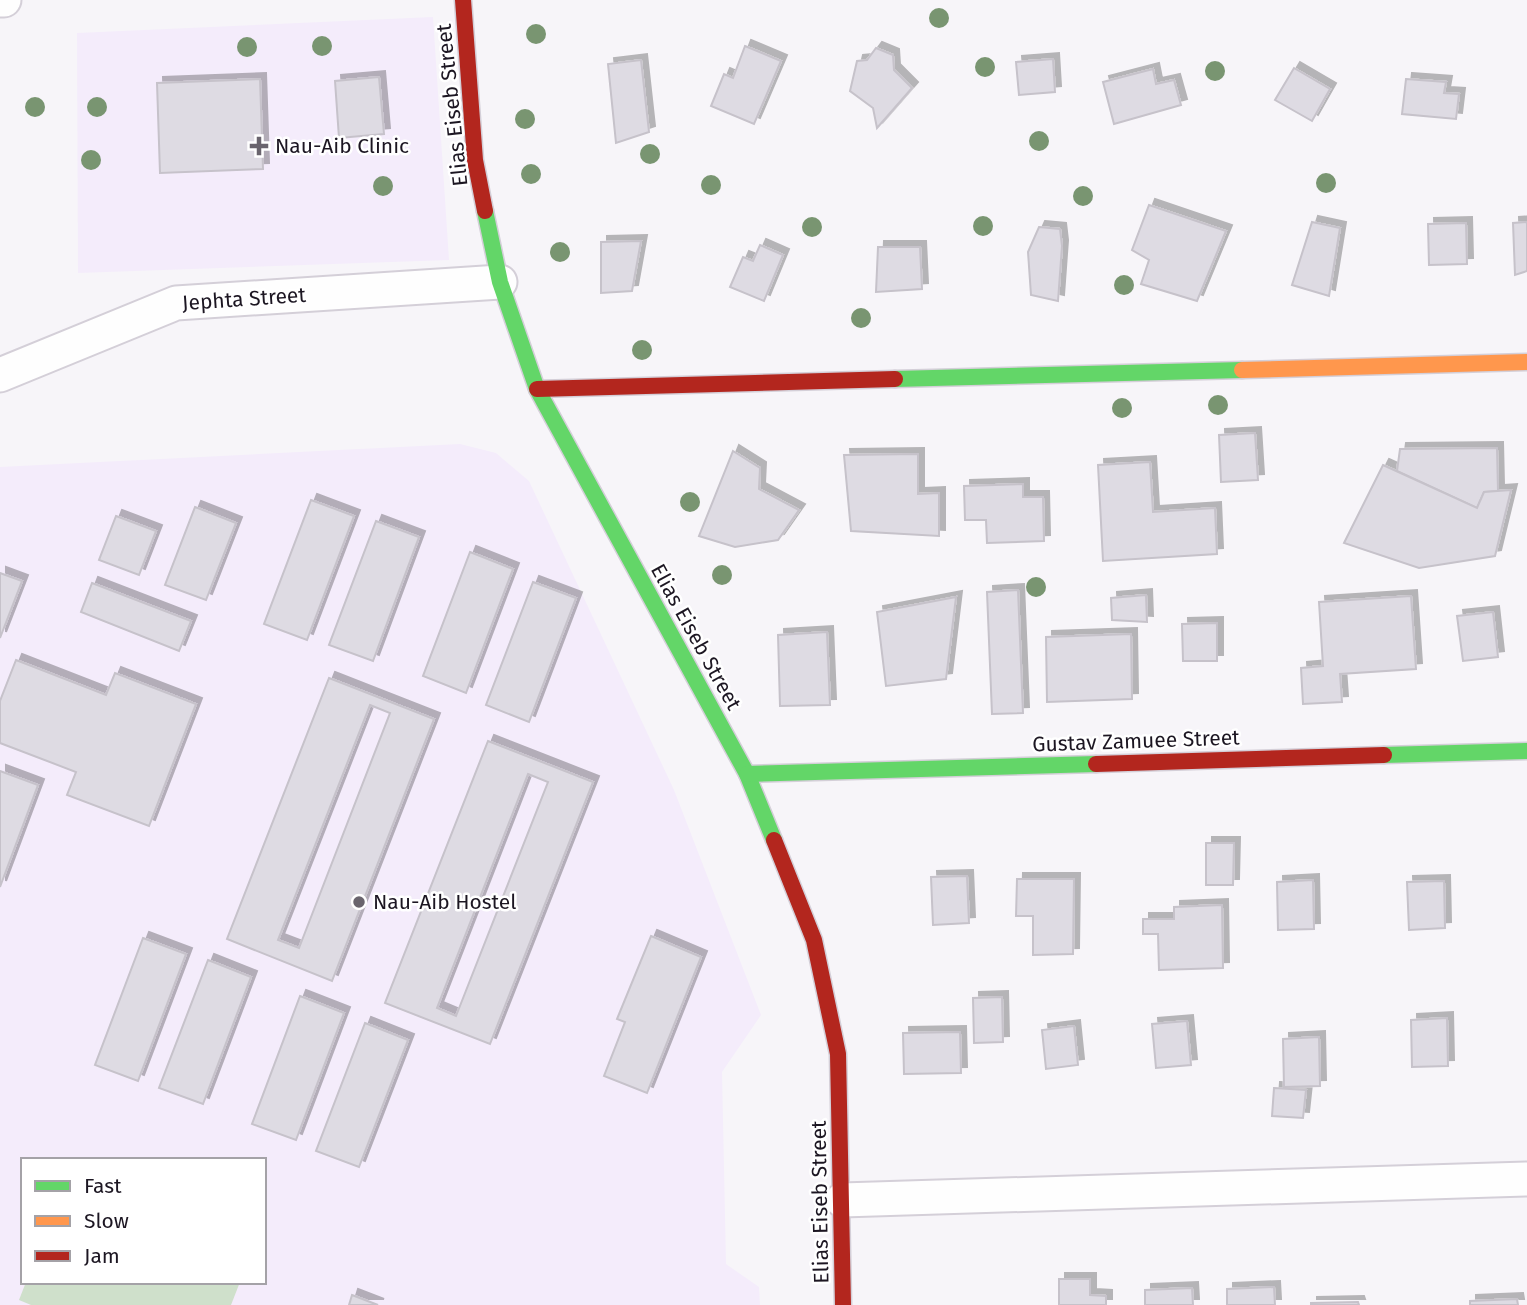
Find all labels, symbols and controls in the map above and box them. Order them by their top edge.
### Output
street label: Elias Eiseb Street [430,22,473,187]
place label: Nau-Aib Clinic [275,133,409,159]
marker: Nau-Aib Clinic [249,136,269,156]
street label: Jephta Street [181,282,307,316]
street label: Elias Eiseb Street [645,559,747,715]
street label: Gustav Zamuee Street [1032,724,1241,758]
place label: Nau-Aib Hostel [373,889,516,915]
marker: Nau-Aib Hostel [351,894,367,910]
street label: Elias Eiseb Street [806,1120,834,1284]
legend [21,1158,266,1284]
text: Fast [84,1173,122,1199]
text: Slow [84,1208,129,1234]
text: Jam [84,1243,120,1269]

